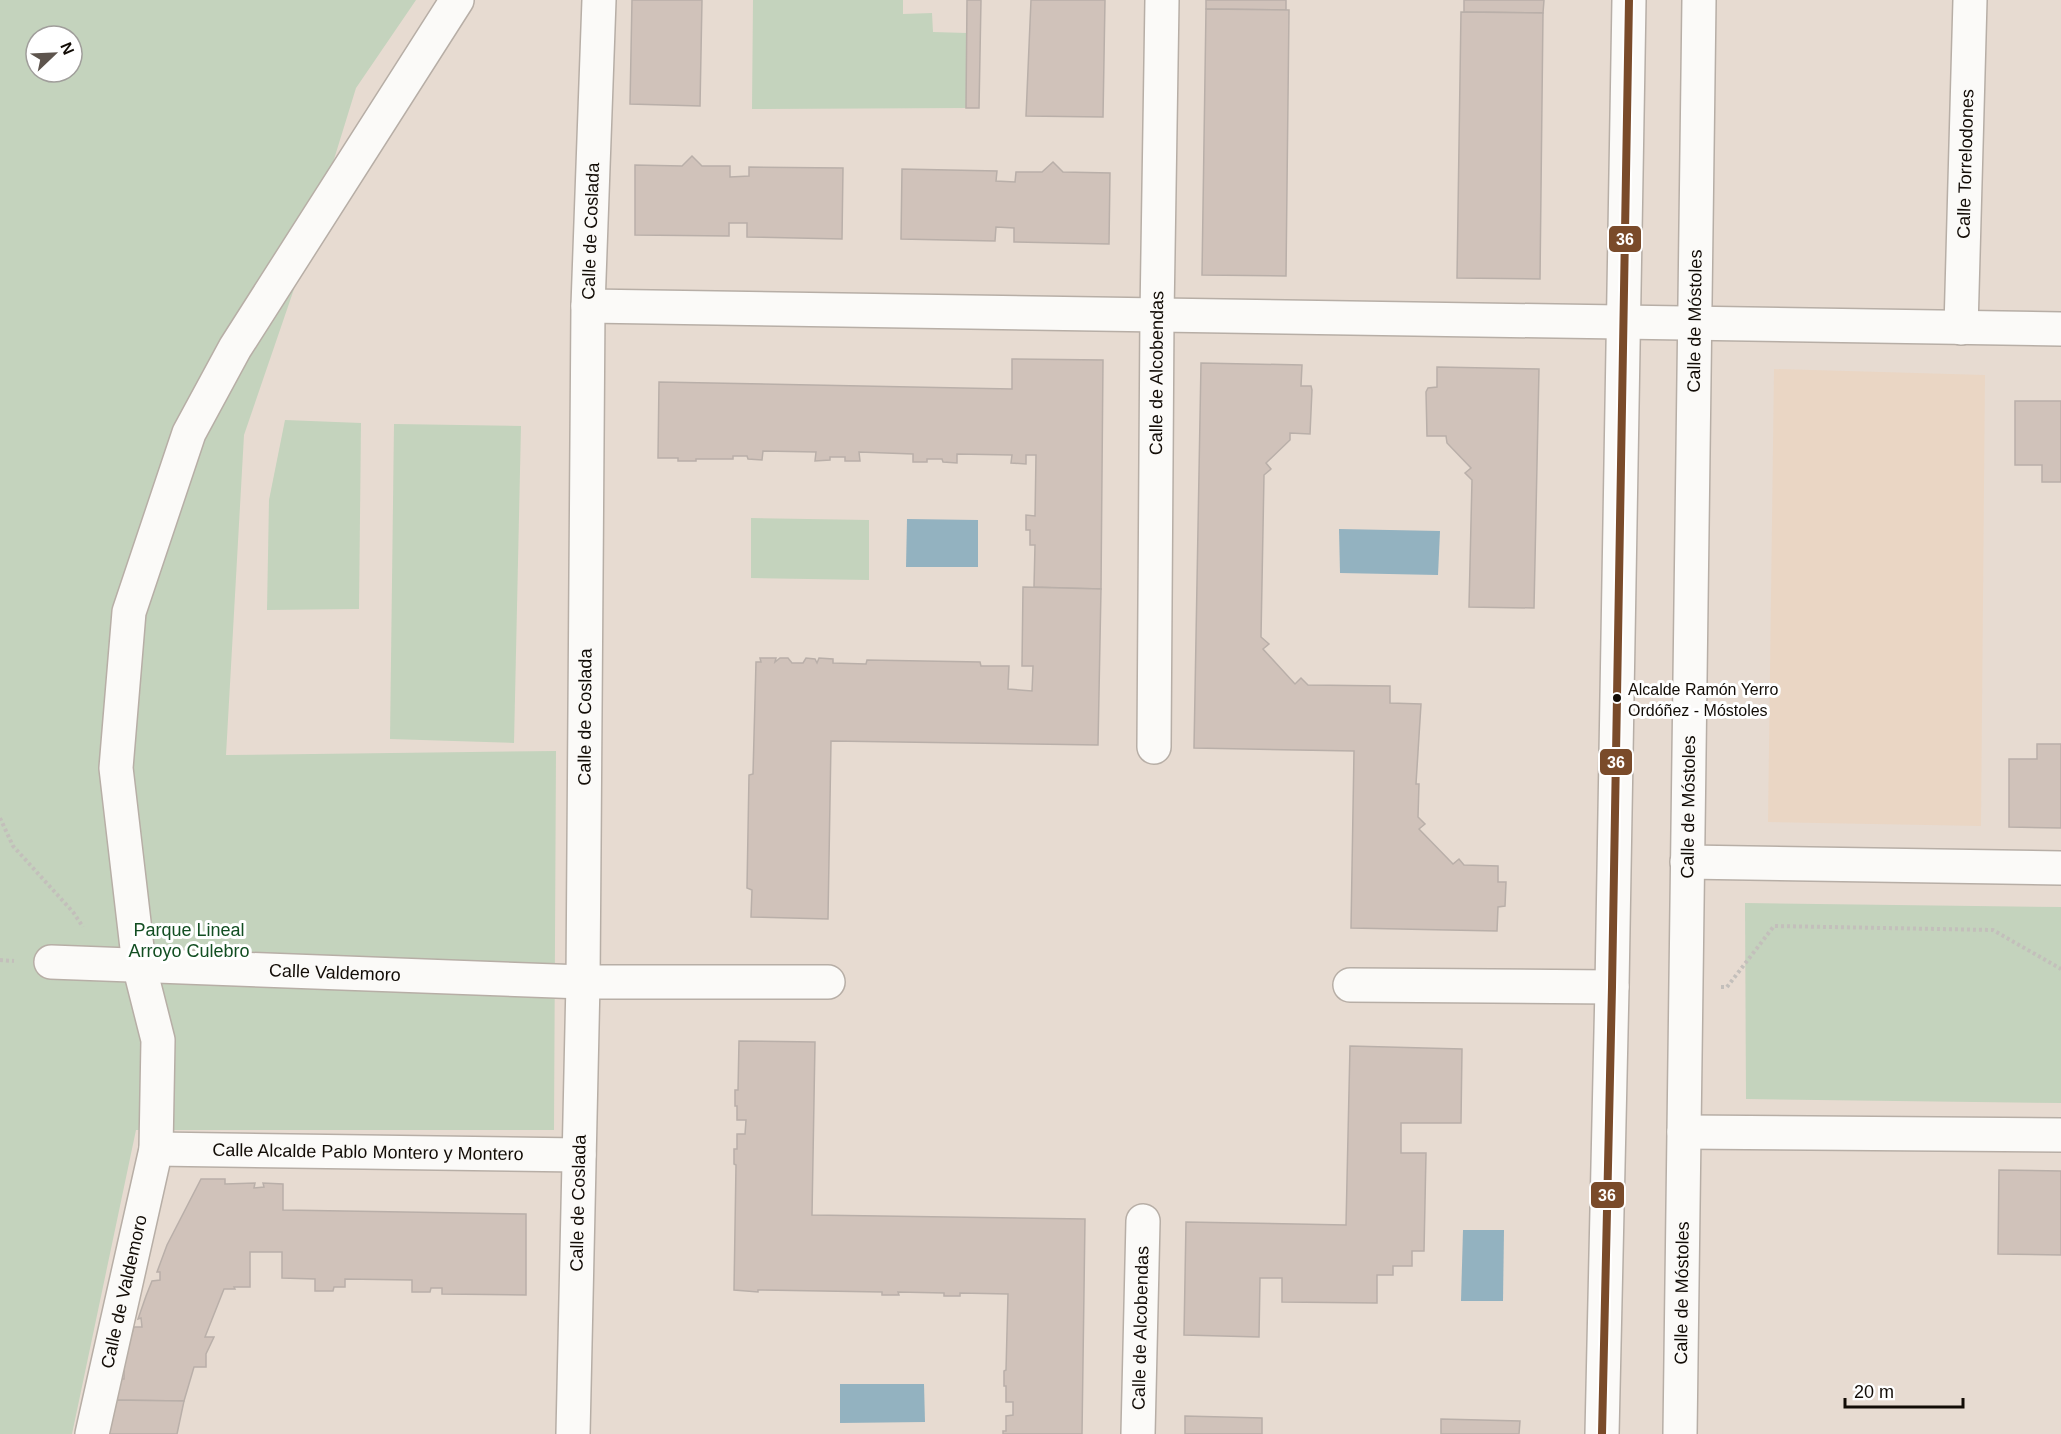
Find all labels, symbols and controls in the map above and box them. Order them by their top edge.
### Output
north arrow [24,24,84,84]
text: N [57,40,77,57]
street label: Calle Torrelodones [1953,89,1978,239]
street label: Calle de Coslada [578,161,603,300]
line badge: 36 [1608,225,1642,253]
text: 36 [1616,231,1634,248]
street label: Calle de Móstoles [1684,249,1706,393]
street label: Calle de Alcobendas [1146,291,1167,455]
street label: Calle de Coslada [574,647,595,786]
place label: Alcalde Ramón Yerro Ordóñez - Móstoles [1628,681,1778,719]
marker: Alcalde Ramón Yerro Ordóñez - Móstoles [1611,692,1623,704]
street label: Calle de Móstoles [1677,735,1699,879]
line badge: 36 [1599,748,1633,776]
text: 36 [1607,754,1625,771]
park label: Parque Lineal Arroyo Culebro [128,920,250,961]
street label: Calle Valdemoro [269,960,401,985]
street label: Calle de Coslada [567,1133,590,1272]
street label: Calle Alcalde Pablo Montero y Montero [212,1140,524,1164]
line badge: 36 [1590,1181,1625,1209]
text: 36 [1598,1187,1616,1204]
street label: Calle de Valdemoro [97,1213,151,1370]
street label: Calle de Móstoles [1671,1221,1693,1365]
street label: Calle de Alcobendas [1129,1246,1152,1410]
scale bar [1845,1371,1964,1409]
text: 20 m [1854,1382,1894,1402]

